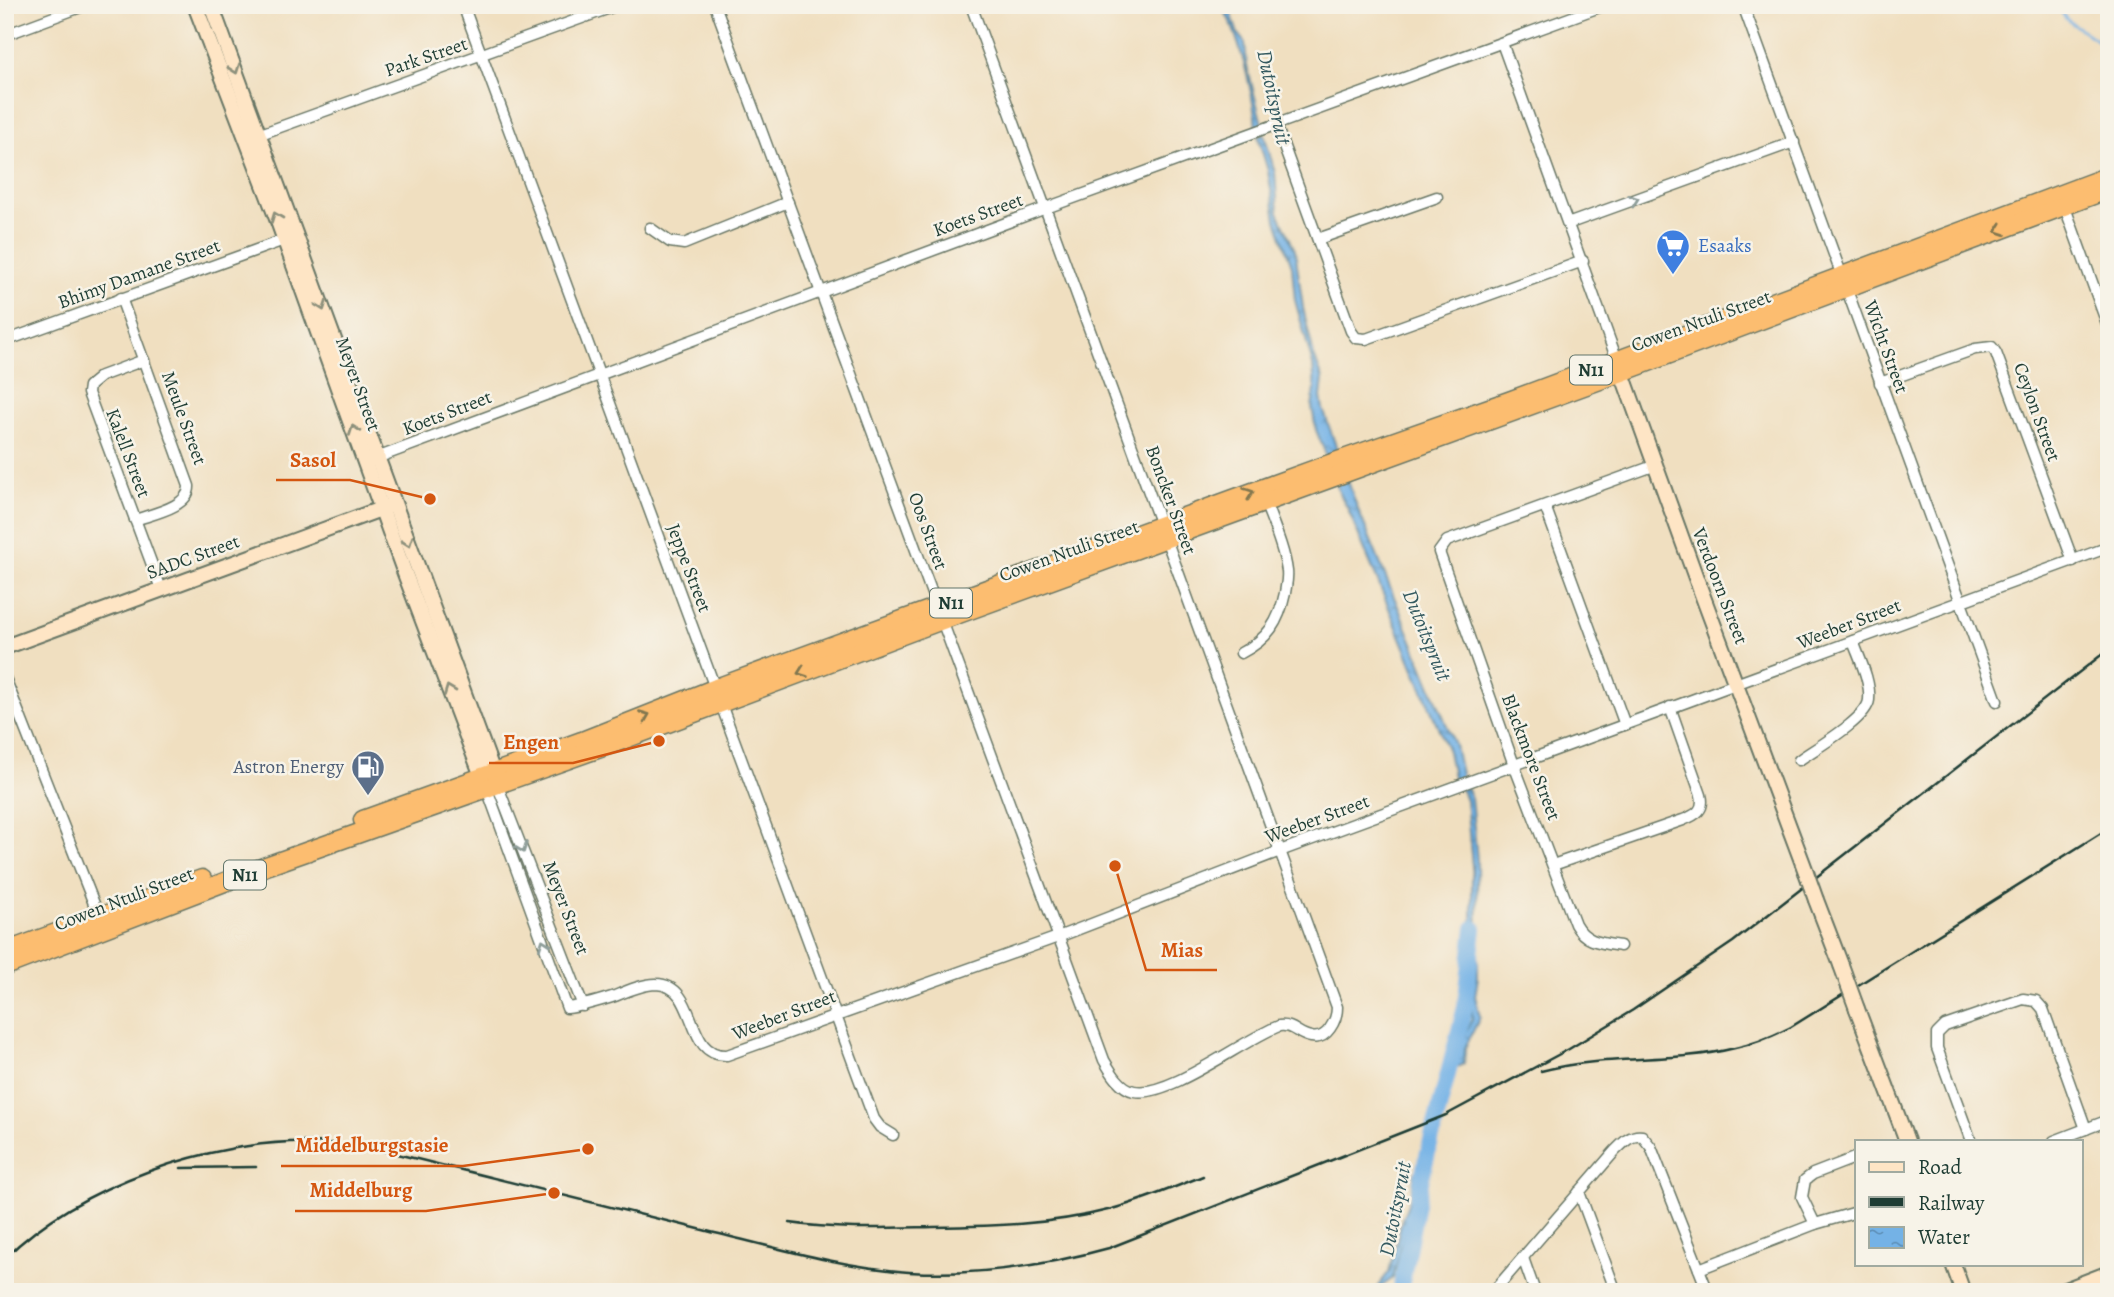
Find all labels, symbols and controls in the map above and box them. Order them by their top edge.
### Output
street label: Park Street [381,31,471,83]
water label: Dutoitspruit [1250,47,1298,148]
one-way arrow [227,63,241,75]
street label: Koets Street [930,187,1026,243]
one-way arrow [1627,194,1639,208]
one-way arrow [270,211,284,223]
one-way arrow [1995,222,2007,236]
supermarket icon: Esaaks [1654,227,1692,276]
street label: Bhimy Damane Street [54,233,224,315]
place label: Esaaks [1698,233,1752,259]
street label: Cowen Ntuli Street [1627,284,1775,358]
street label: Wicht Street [1857,296,1915,397]
one-way arrow [314,299,328,311]
street label: Meyer Street [329,333,387,435]
road number: N11 [1570,356,1612,384]
street label: Ceylon Street [2007,359,2067,465]
street label: Meule Street [155,367,213,469]
street label: Koets Street [399,384,495,442]
street label: Kalell Street [99,405,157,501]
one-way arrow [349,425,363,437]
callout: Sasol [276,438,350,480]
street label: Boncker Street [1139,442,1203,558]
text: Sasol [290,446,337,474]
one-way arrow [1243,487,1255,501]
street label: Oos Street [902,489,954,573]
street label: Cowen Ntuli Street [995,514,1143,588]
street label: Jeppe Street [660,520,718,616]
street label: Verdoorn Street [1685,523,1754,648]
street label: SADC Street [143,528,243,586]
one-way arrow [400,536,414,548]
water label: Dutoitspruit [1396,585,1458,686]
road number: N11 [930,588,972,618]
street label: Weeber Street [1792,592,1905,656]
one-way arrow [796,664,808,678]
one-way arrow [444,684,458,696]
street label: Blackmore Street [1495,690,1567,824]
one-way arrow [639,710,651,724]
callout: Engen [489,721,573,763]
text: Engen [503,728,559,756]
fuel station icon: Astron Energy [349,748,387,797]
place label: Astron Energy [232,754,345,780]
street label: Weeber Street [1260,788,1373,850]
one-way arrow [514,841,528,853]
street label: Meyer Street [536,857,596,959]
street label: Cowen Ntuli Street [51,860,197,938]
road number: N11 [224,860,266,890]
callout: Mias [1146,928,1217,970]
text: Mias [1161,936,1203,964]
one-way arrow [539,939,553,951]
street label: Weeber Street [727,983,840,1047]
callout: Middelburgstasie [281,1124,463,1166]
text: Middelburgstasie [295,1131,449,1159]
legend [1855,1140,2082,1266]
text: Road [1918,1153,1962,1181]
water label: Dutoitspruit [1372,1158,1418,1259]
callout: Middelburg [295,1169,426,1211]
text: Middelburg [310,1176,413,1204]
text: Railway [1918,1189,1985,1217]
text: Water [1917,1223,1970,1251]

